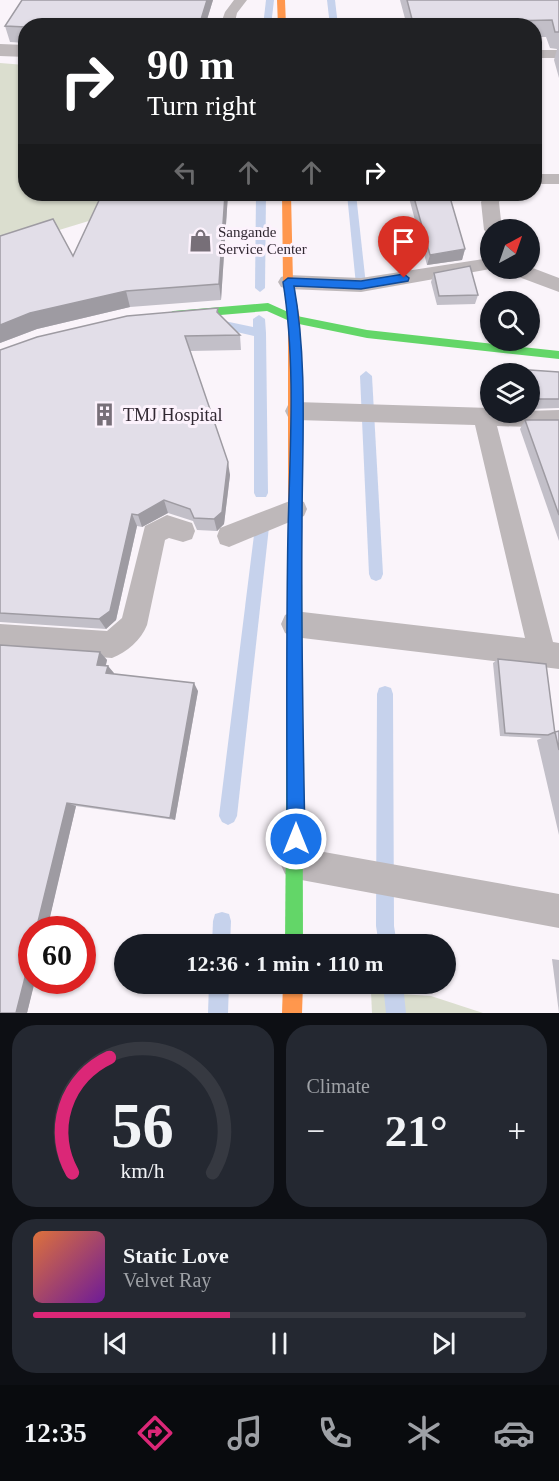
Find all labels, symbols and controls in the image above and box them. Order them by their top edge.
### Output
icon: right [48,42,126,120]
text: 90 m [147,42,235,88]
text: Turn right [147,91,256,121]
icon: left [169,156,202,189]
icon: ahead [232,156,265,189]
icon: ahead [295,156,328,189]
icon: right [358,156,391,189]
pin [378,216,429,278]
north arrow [480,219,540,279]
map controls [480,219,540,423]
place label: Sangande Service Center [218,224,307,257]
icon: arrive [387,225,420,258]
shop icon: Sangande Service Center [187,228,213,254]
button: search [480,291,540,351]
button: layers [480,363,540,423]
building icon: TMJ Hospital [92,402,118,428]
place label: TMJ Hospital [123,405,223,425]
position arrow [264,807,328,871]
speed limit sign: 60 [18,916,96,994]
text: 12:36 · 1 min · 110 m [187,951,383,976]
text: Climate [307,1075,370,1097]
text: 56 [112,1091,174,1160]
text: 21° [385,1106,448,1156]
text: − [307,1113,325,1149]
text: + [507,1113,526,1149]
text: km/h [121,1159,165,1183]
text: Static Love [123,1243,229,1268]
text: Velvet Ray [123,1269,211,1291]
icon: previous [99,1327,132,1360]
icon: pause [263,1327,296,1360]
icon: next [427,1327,460,1360]
icon: directions [134,1412,176,1454]
icon: music [224,1412,266,1454]
icon: phone [314,1412,356,1454]
icon: climate [403,1412,445,1454]
icon: car [493,1412,535,1454]
text: 12:35 [24,1418,87,1448]

